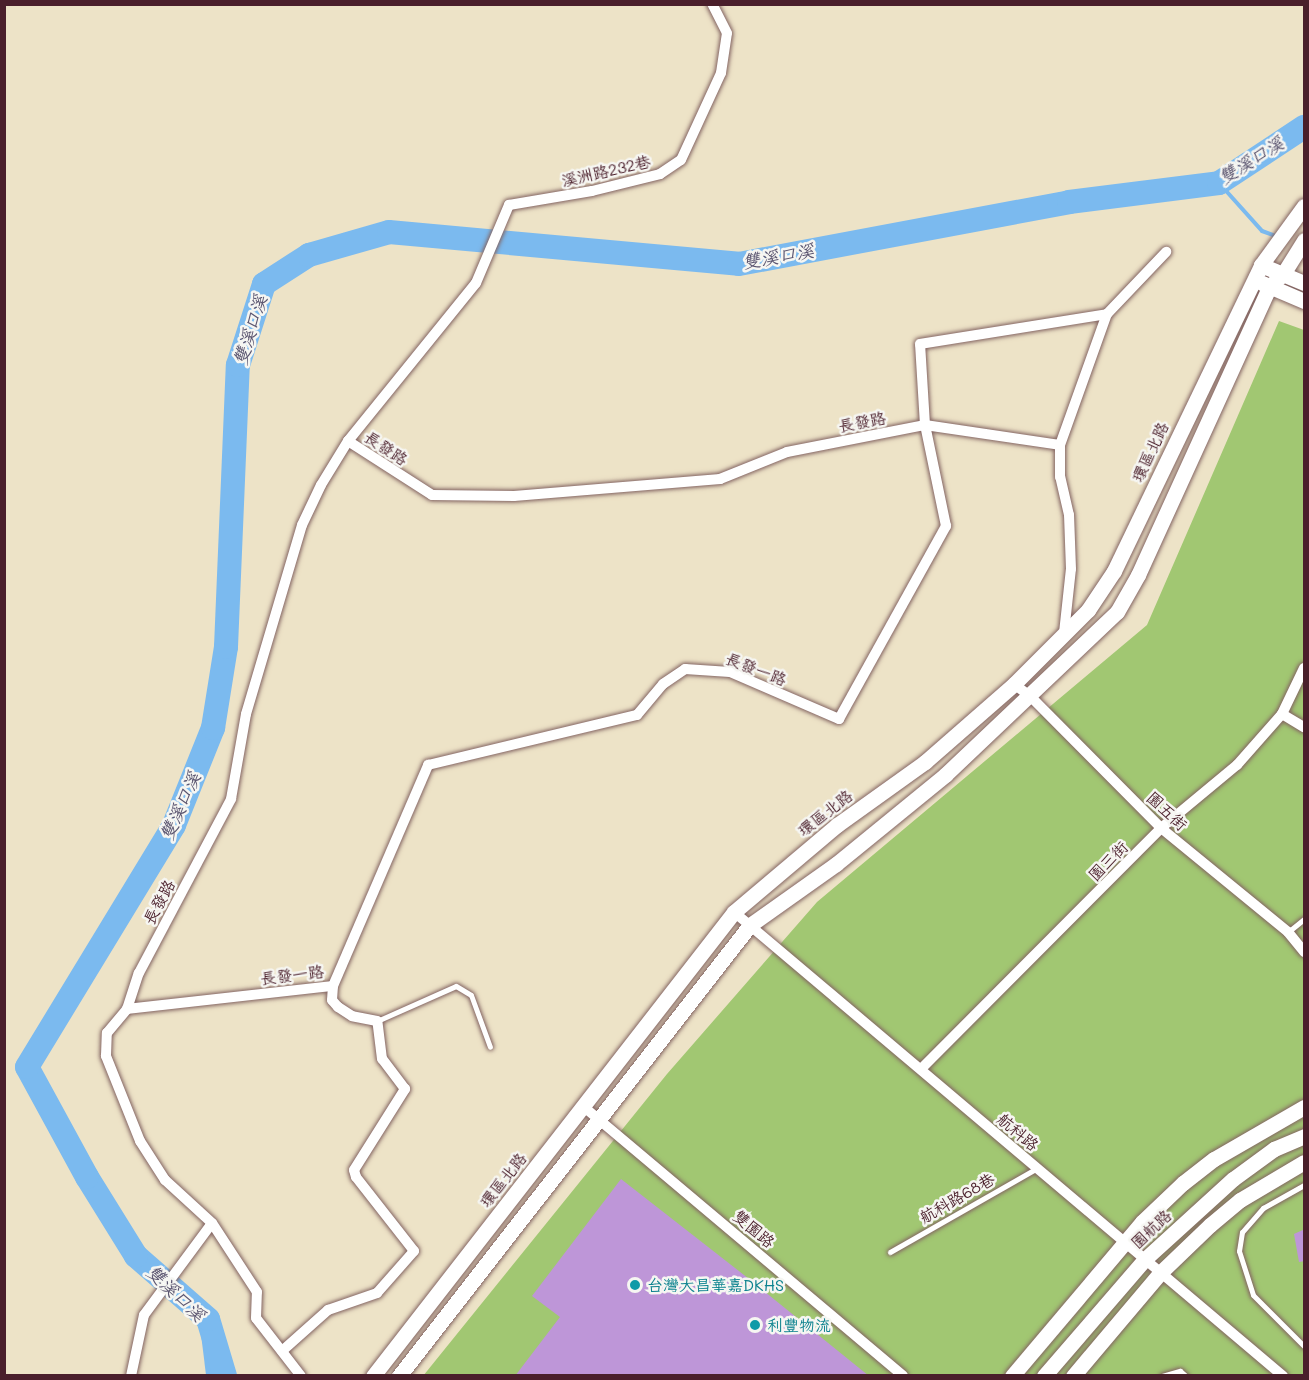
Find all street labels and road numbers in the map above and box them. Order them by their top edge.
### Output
street label: 溪洲路232巷 [559,151,653,191]
street label: 長發路 [837,408,887,436]
street label: 環區北路 [1128,419,1172,485]
street label: 長發路 [361,427,411,469]
street label: 長發一路 [723,649,789,689]
street label: 環區北路 [794,786,856,840]
street label: 園五街 [1143,788,1191,834]
street label: 園三街 [1084,837,1132,885]
street label: 長發路 [139,876,179,928]
street label: 長發一路 [259,962,325,988]
street label: 航科路 [993,1109,1043,1155]
street label: 環區北路 [476,1149,530,1211]
street label: 航科路68巷 [916,1169,998,1227]
street label: 雙園路 [729,1206,779,1252]
street label: 園航路 [1127,1206,1175,1252]

